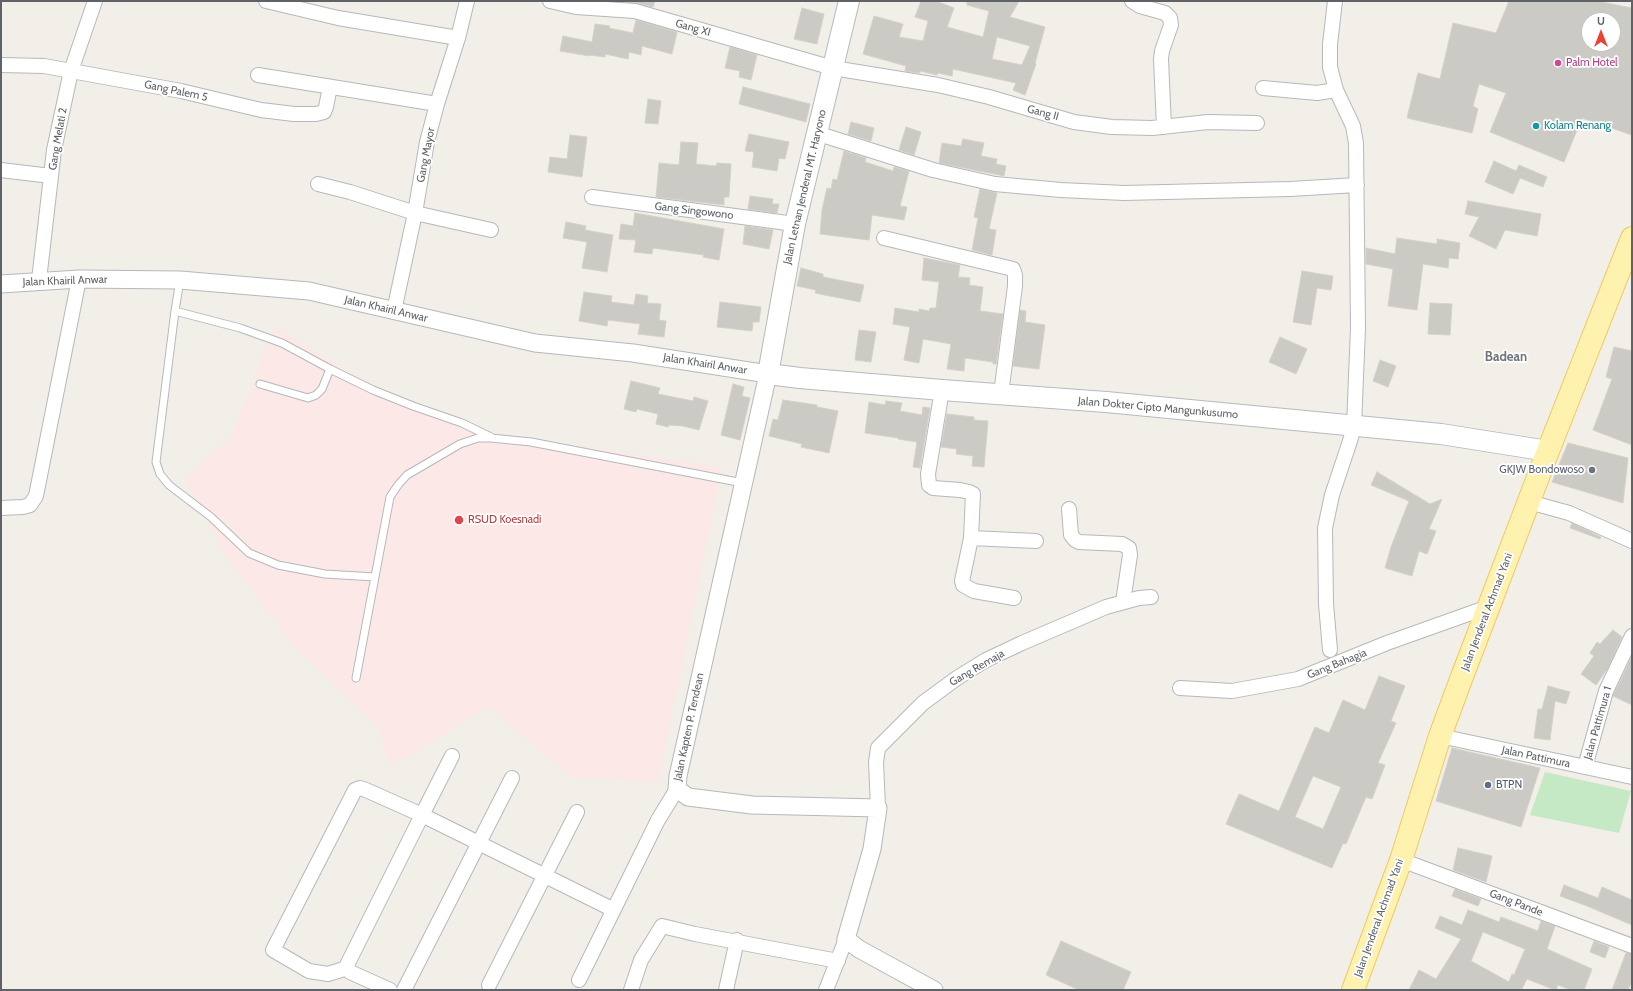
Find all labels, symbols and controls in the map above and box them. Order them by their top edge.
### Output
north arrow [1581,12,1621,52]
text: U [1597,14,1605,28]
street label: Gang XI [674,17,712,39]
place label: Palm Hotel [1566,56,1618,70]
marker: Palm Hotel [1553,58,1563,68]
street label: Gang Palem 5 [143,78,209,104]
street label: Gang II [1026,102,1060,124]
street label: Gang Melati 2 [46,107,70,171]
street label: Jalan Letnan Jenderal MT. Haryono [781,108,829,266]
place label: Kolam Renang [1544,119,1611,133]
marker: Kolam Renang [1531,121,1541,131]
street label: Gang Mayor [414,126,438,184]
street label: Gang Singowono [654,200,734,222]
street label: Jalan Khairil Anwar [22,273,108,289]
street label: Jalan Khairil Anwar [343,293,429,325]
district label: Badean [1485,349,1527,365]
street label: Jalan Khairil Anwar [662,351,748,377]
street label: Jalan Dokter Cipto Mangunkusumo [1077,394,1239,422]
place label: GKJW Bondowoso [1499,463,1584,477]
marker: GKJW Bondowoso [1587,465,1597,475]
place label: RSUD Koesnadi [468,513,541,527]
marker: RSUD Koesnadi [453,514,465,526]
street label: Jalan Jenderal Achmad Yani [1458,551,1516,673]
street label: Gang Bahagia [1305,646,1369,682]
street label: Gang Remaja [947,647,1007,689]
street label: Jalan Kapten P. Tendean [671,672,707,782]
street label: Jalan Pattimura 1 [1581,685,1615,761]
street label: Jalan Pattimura [1501,743,1571,771]
place label: BTPN [1496,778,1522,792]
marker: BTPN [1483,780,1493,790]
street label: Jalan Jenderal Achmad Yani [1351,857,1407,979]
street label: Gang Pande [1487,887,1545,919]

